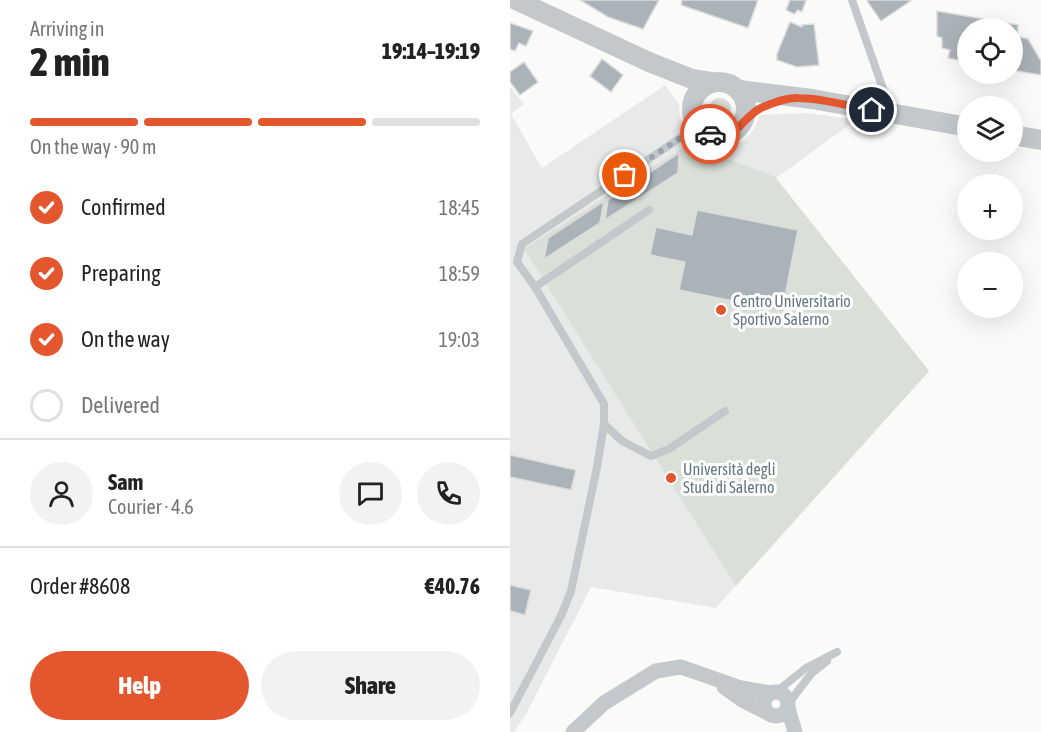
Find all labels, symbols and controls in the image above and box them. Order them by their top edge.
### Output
text: Arriving in [30,17,104,40]
map controls [957,18,1023,318]
button: locate [957,18,1023,84]
text: 19:14–19:19 [382,38,480,64]
text: 2 min [30,40,110,84]
pin [846,84,897,135]
icon: home [855,93,888,126]
button: layers [957,96,1023,162]
courier [680,104,740,164]
icon: car [694,118,727,151]
text: On the way · 90 m [30,135,156,158]
pin [599,149,650,200]
icon: bag [608,158,641,191]
button: + [957,174,1023,240]
icon: check [30,191,63,224]
text: Confirmed [81,194,166,220]
text: 18:45 [439,196,480,219]
button: − [957,252,1023,318]
icon: check [30,257,63,290]
text: Preparing [81,260,161,286]
text: 18:59 [439,262,480,285]
place label: Centro Universitario Sportivo Salerno [733,292,851,329]
marker: Centro Universitario Sportivo Salerno [714,303,728,317]
icon: check [30,323,63,356]
text: On the way [81,326,170,352]
text: 19:03 [438,328,480,351]
text: Delivered [81,392,160,418]
place label: Università degli Studi di Salerno [683,460,776,496]
button: person [30,462,93,525]
button: chat [339,462,402,525]
button: phone [417,462,480,525]
text: Sam [108,469,143,495]
marker: Università degli Studi di Salerno [664,471,678,485]
text: Courier · 4.6 [108,495,194,518]
text: Order #8608 [30,573,130,599]
text: €40.76 [425,573,480,599]
button: Help [30,651,249,720]
button: Share [261,651,480,720]

